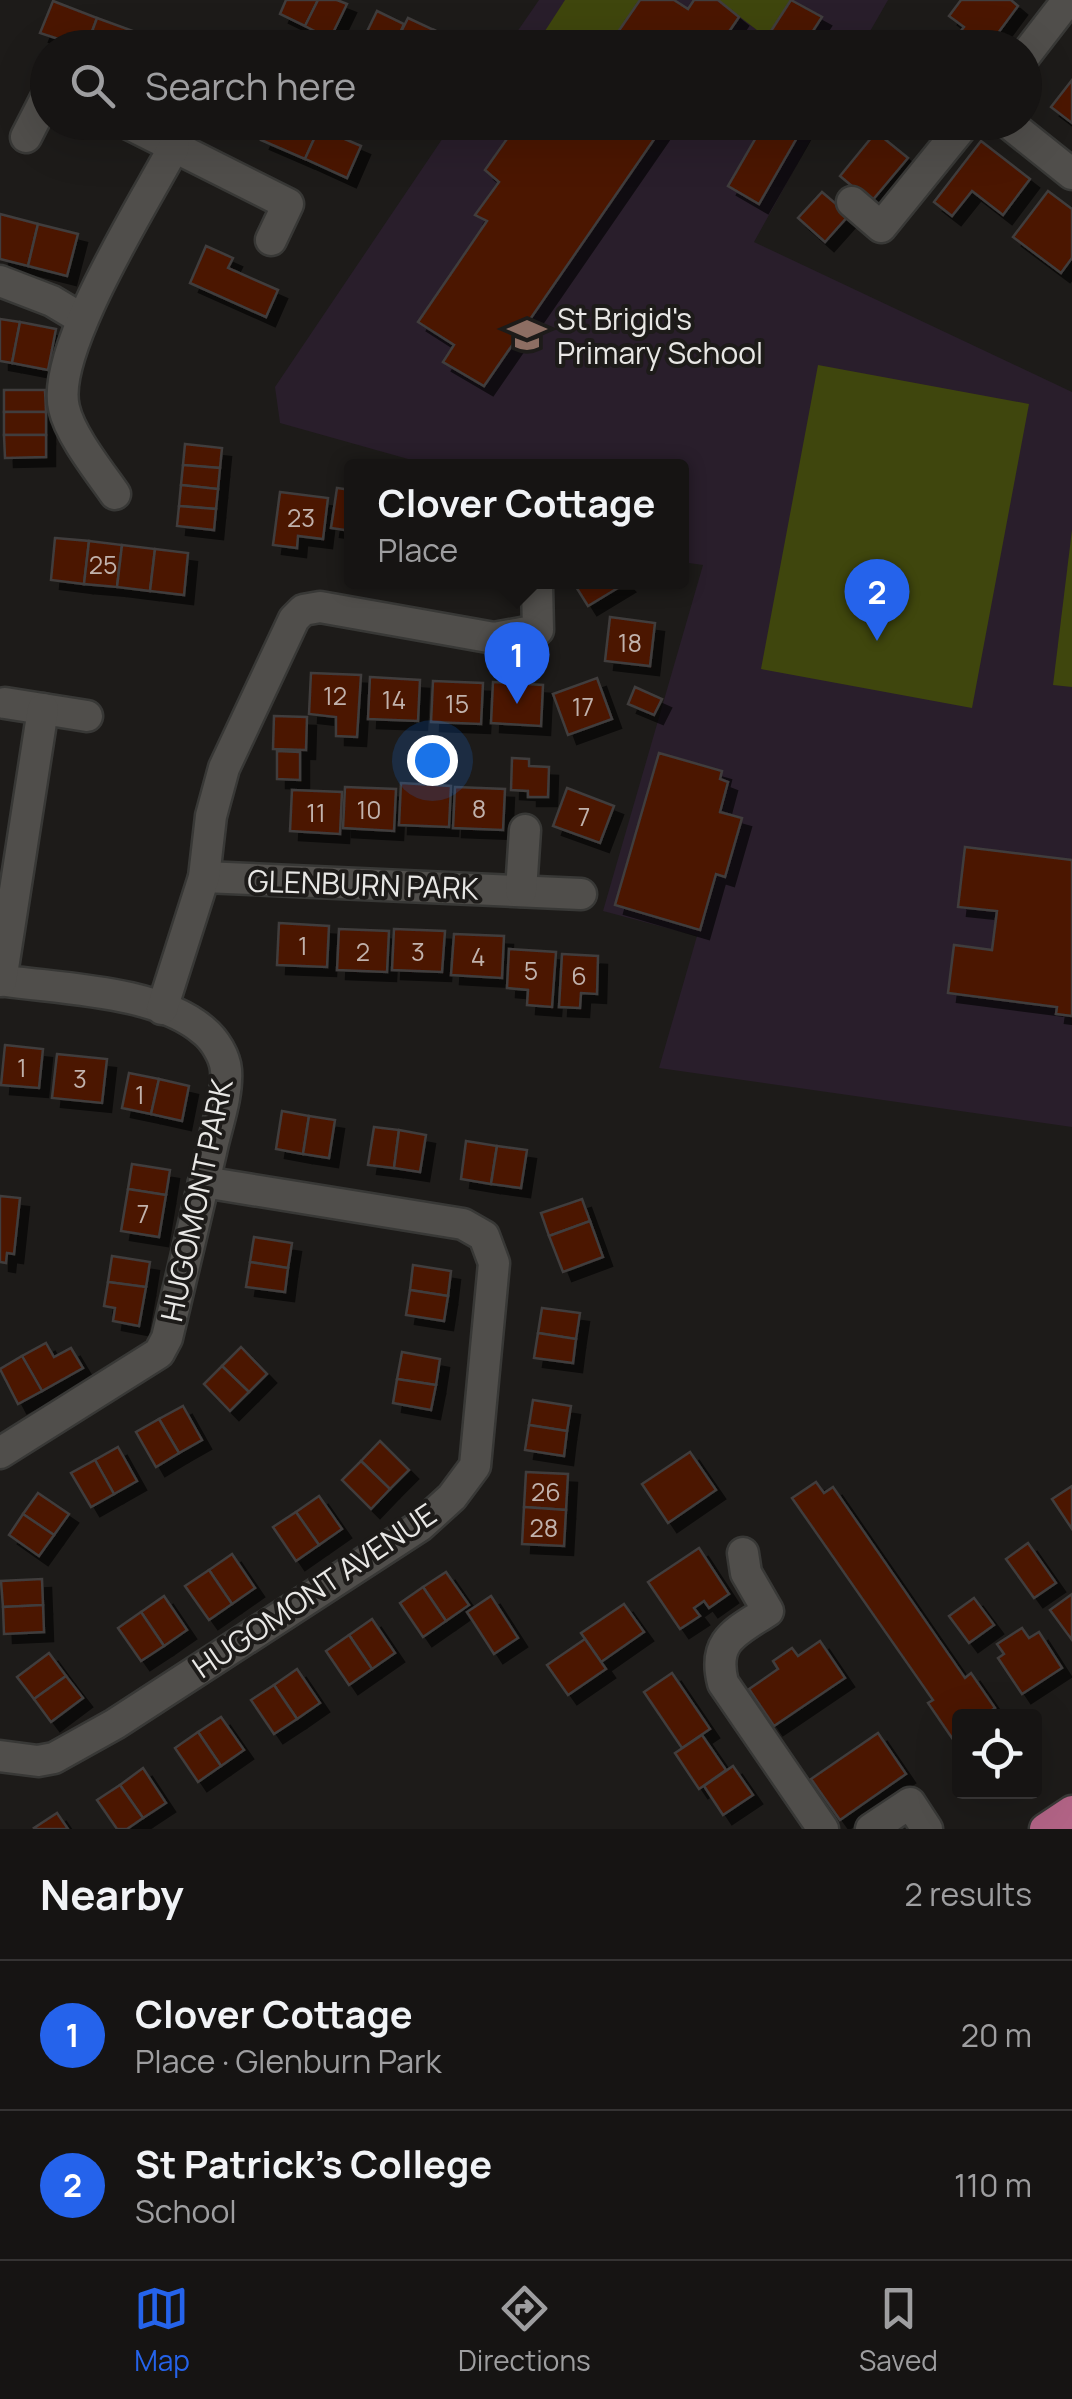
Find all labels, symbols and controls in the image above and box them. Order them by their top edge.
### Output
search box [30,30,1042,140]
icon: search [65,58,120,113]
text: Search here [145,59,356,111]
place label: St Brigid's Primary School [557,298,763,373]
school or university icon: St Brigid's Primary School [506,314,548,356]
popup [344,459,689,589]
text: Clover Cottage [378,476,655,528]
house number: 23 [287,500,315,535]
text: Place [378,528,458,572]
house number: 25 [89,547,117,582]
pin: 2 [844,558,910,641]
pin: 1 [484,622,550,704]
house number: 18 [618,625,642,660]
house number: 12 [323,678,347,713]
house number: 14 [382,682,406,717]
house number: 15 [445,686,469,721]
house number: 17 [572,689,594,724]
your location [407,735,458,786]
house number: 8 [472,791,486,826]
house number: 10 [356,792,382,827]
house number: 11 [306,795,326,830]
house number: 7 [578,799,590,834]
street label: GLENBURN PARK [247,859,480,909]
house number: 1 [298,928,308,963]
house number: 2 [356,934,370,969]
house number: 3 [411,934,425,969]
house number: 4 [471,939,485,974]
house number: 5 [524,953,538,988]
house number: 6 [571,958,587,993]
house number: 1 [17,1050,27,1085]
house number: 3 [73,1061,87,1096]
street label: HUGOMONT PARK [150,1075,242,1325]
house number: 1 [135,1077,145,1112]
house number: 7 [137,1196,149,1231]
house number: 26 [531,1474,561,1509]
street label: HUGOMONT AVENUE [184,1493,444,1687]
house number: 28 [530,1510,558,1545]
map controls [952,1709,1042,1799]
button: locate [952,1709,1042,1799]
text: Nearby [40,1865,184,1923]
text: 2 results [905,1872,1032,1916]
text: Clover Cottage [135,1987,413,2039]
text: 1 [65,2013,80,2057]
text: 20 m [961,2013,1032,2057]
text: Place · Glenburn Park [135,2039,442,2083]
text: St Patrick's College [135,2137,492,2189]
text: 2 [63,2163,82,2207]
text: 110 m [954,2163,1032,2207]
text: School [135,2189,237,2233]
tab: Map [134,2281,190,2379]
tab: Directions [458,2281,591,2379]
tab: Saved [859,2281,938,2379]

